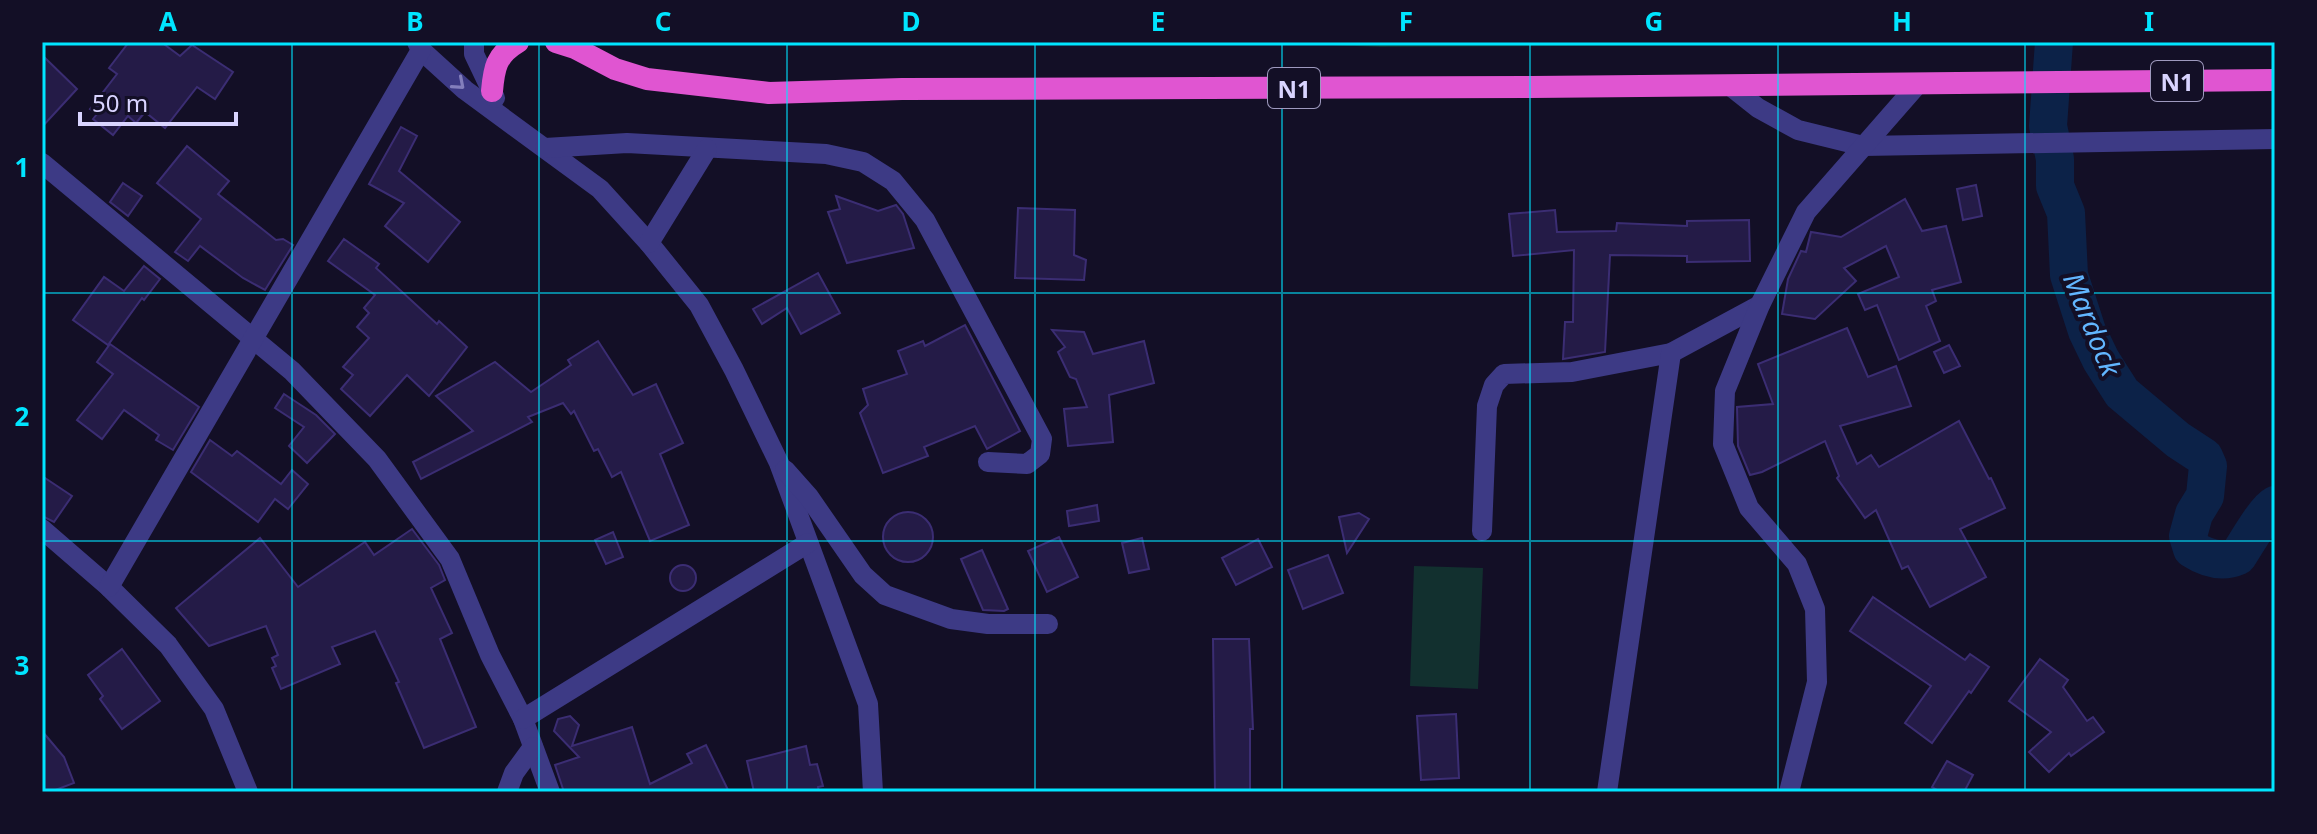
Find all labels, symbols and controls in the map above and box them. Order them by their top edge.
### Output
text: A [159,3,177,39]
text: B [406,3,424,39]
text: C [655,3,671,39]
text: D [901,3,921,39]
text: E [1151,3,1165,39]
text: F [1399,3,1413,39]
text: G [1645,3,1663,39]
text: H [1892,3,1912,39]
text: I [2144,3,2154,39]
road number: N1 [2151,61,2203,101]
road number: N1 [1268,68,1320,108]
one-way arrow [449,74,464,89]
scale bar [80,76,236,126]
text: 50 m [92,86,148,119]
text: 1 [15,149,29,185]
water label: Mardock [2055,267,2131,382]
text: 2 [15,398,30,434]
text: 3 [15,647,29,683]

